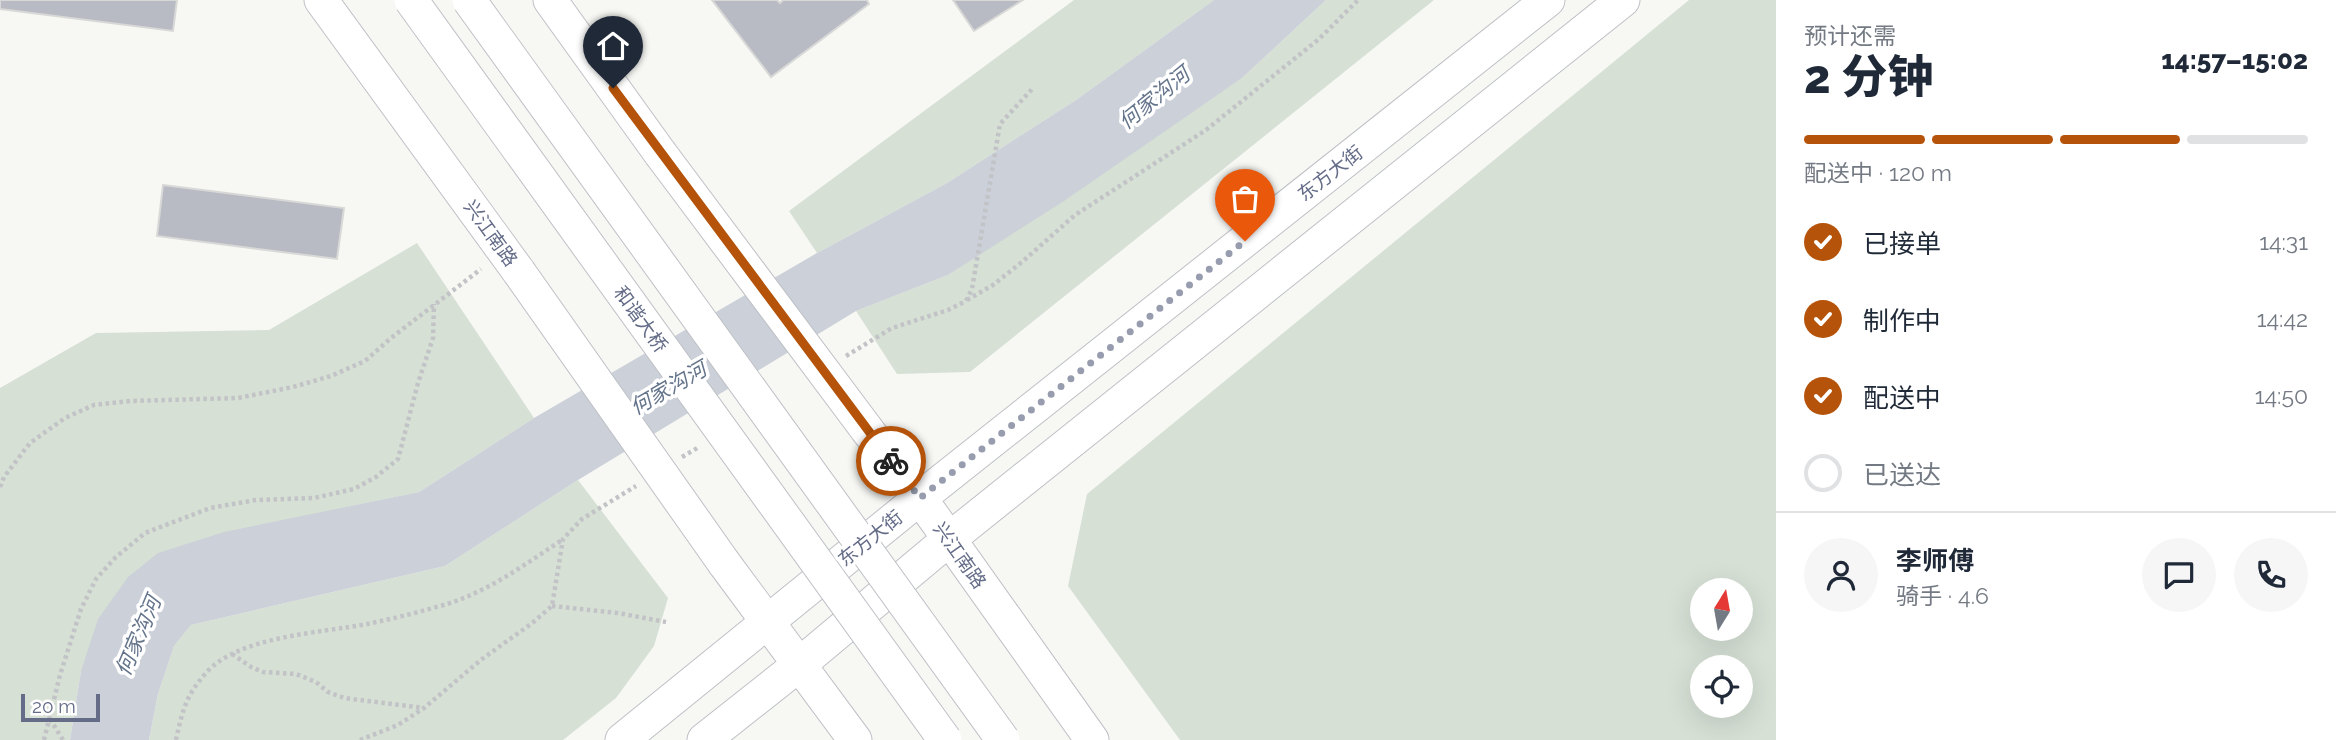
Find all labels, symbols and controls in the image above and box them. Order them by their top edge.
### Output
pin [583,16,643,88]
text: 预计还需 [1804,22,1896,49]
icon: home [594,27,632,65]
text: 14:57–15:02 [2161,45,2308,75]
text: 2 分钟 [1804,50,1933,104]
water label: 何家沟河 [1113,59,1198,134]
street label: 东方大街 [1293,141,1367,205]
text: 配送中 · 120 m [1804,159,1952,186]
pin [1215,169,1275,241]
icon: bag [1226,180,1264,218]
street label: 兴江南路 [460,196,522,270]
icon: check [1804,223,1842,261]
text: 14:31 [2259,228,2308,255]
text: 已接单 [1863,229,1941,259]
street label: 和谐大桥 [610,282,672,356]
icon: check [1804,300,1842,338]
text: 14:42 [2257,305,2308,332]
text: 制作中 [1863,306,1941,336]
water label: 何家沟河 [625,354,714,420]
icon: check [1804,377,1842,415]
text: 14:50 [2255,382,2308,409]
text: 配送中 [1863,383,1941,413]
courier [856,426,926,496]
icon: bike [872,442,910,480]
text: 已送达 [1863,460,1941,490]
street label: 东方大街 [834,506,906,570]
street label: 兴江南路 [929,518,991,592]
button: person [1804,538,1878,612]
button: chat [2142,538,2216,612]
button: phone [2234,538,2308,612]
text: 李师傅 [1896,546,1974,576]
north arrow [1690,578,1754,640]
map controls [1690,578,1753,718]
text: 骑手 · 4.6 [1896,582,1989,609]
water label: 何家沟河 [110,589,167,680]
button: locate [1690,655,1753,718]
scale bar [21,691,100,723]
text: 20 m [32,695,76,717]

